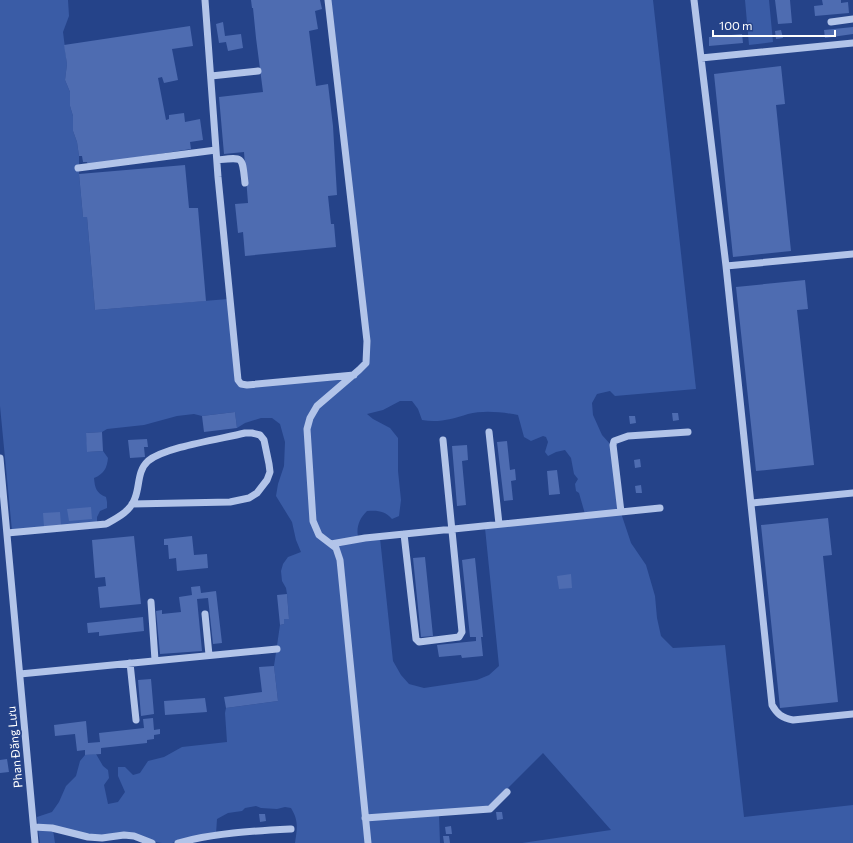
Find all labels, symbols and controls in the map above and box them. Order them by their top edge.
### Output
scale bar [713,12,835,38]
text: 100 m [719,18,753,32]
street label: Phan Đăng Lưu [3,706,25,788]

